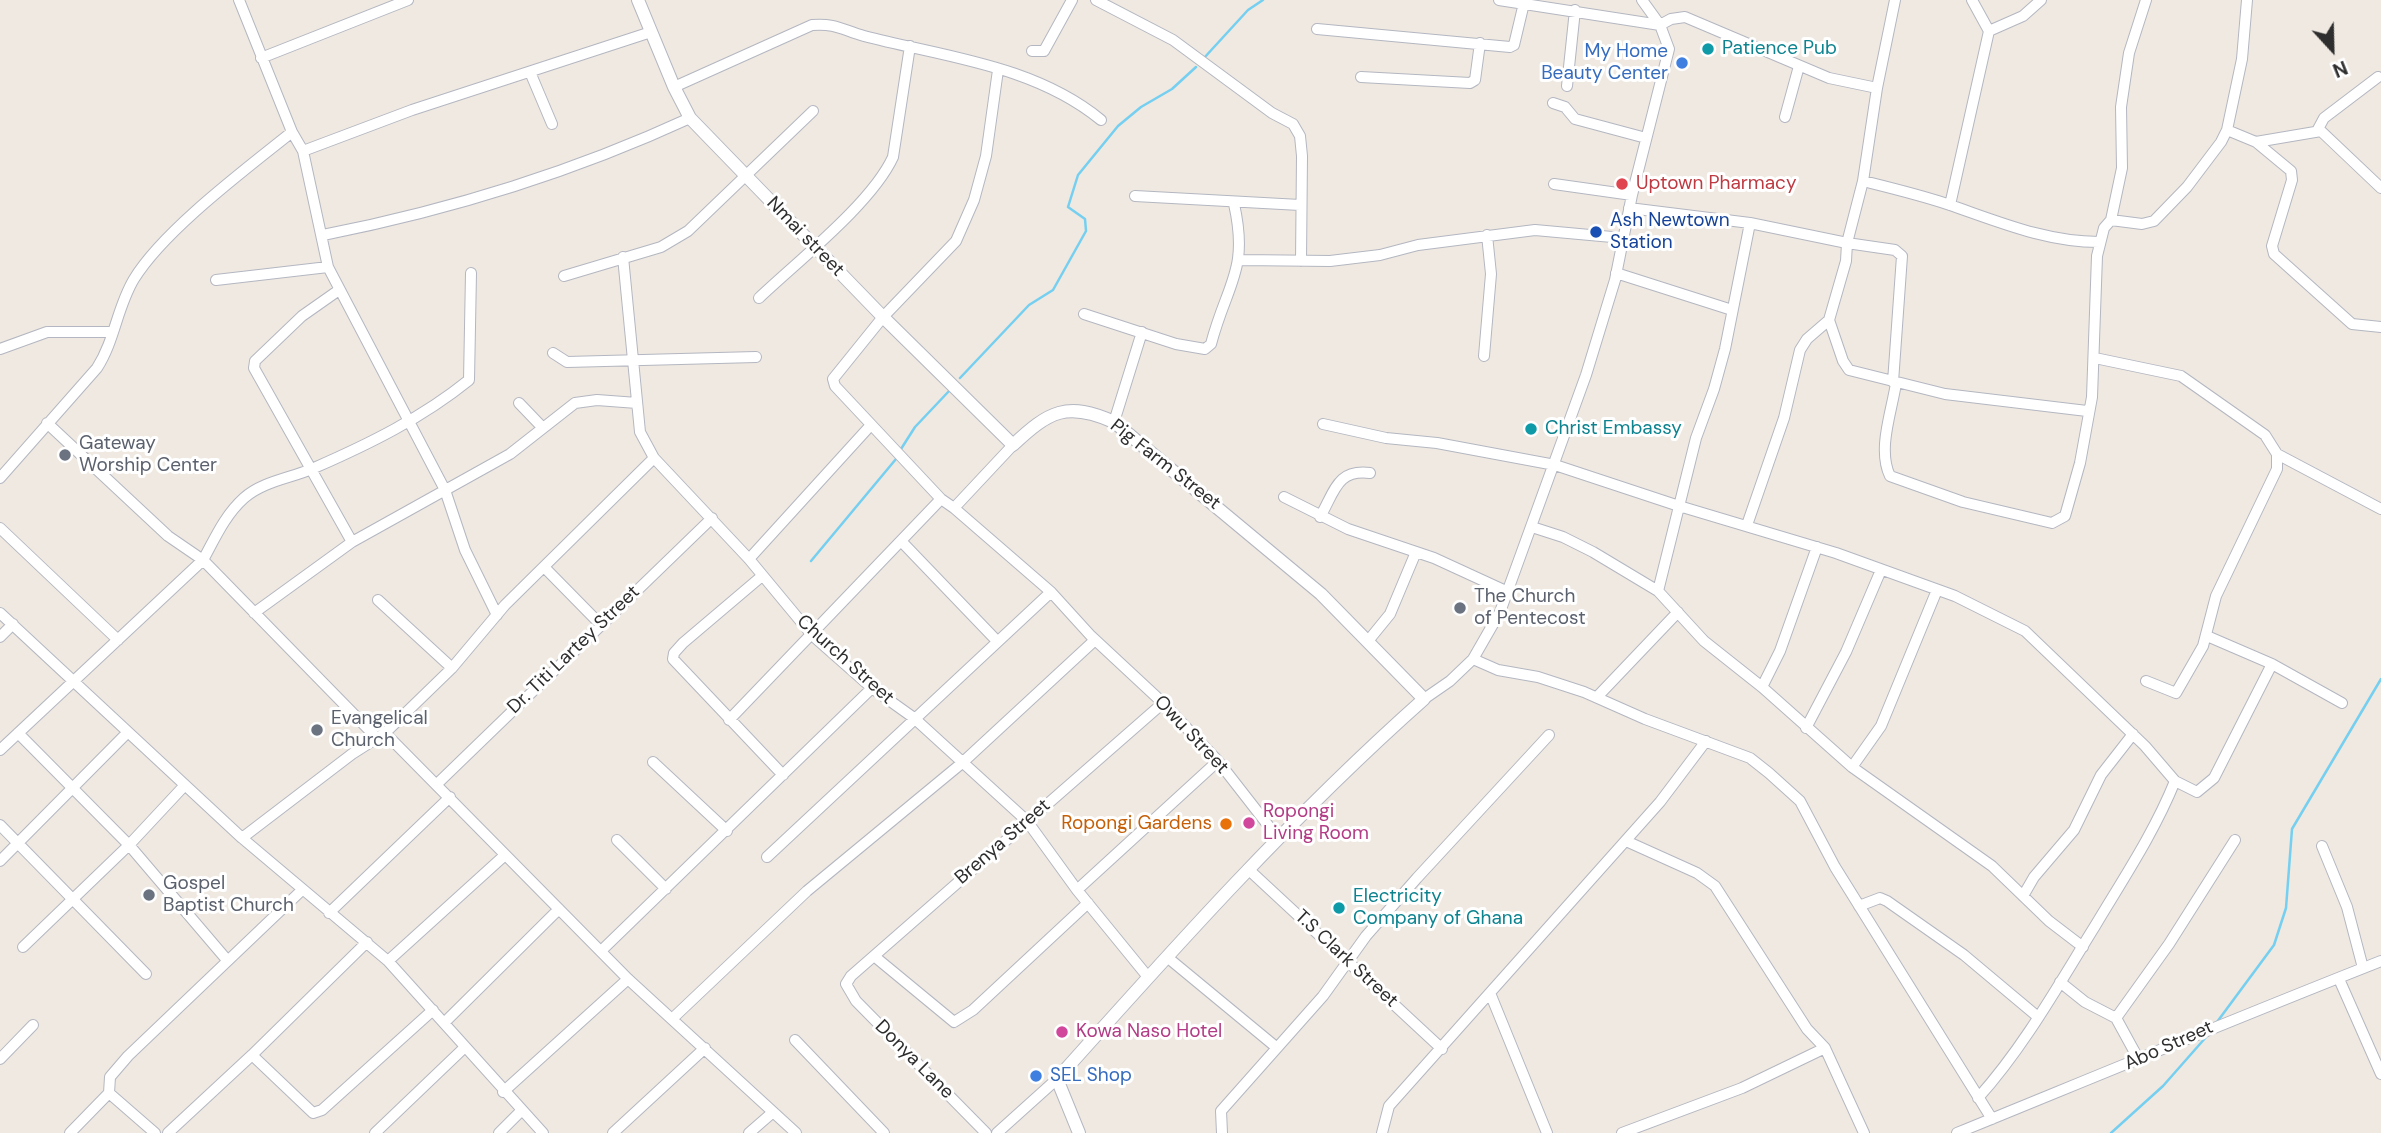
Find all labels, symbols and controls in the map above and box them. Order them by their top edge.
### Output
north arrow [2297,14,2367,84]
place label: Patience Pub [1722,38,1837,60]
place label: My Home Beauty Center [1541,41,1668,85]
marker: Patience Pub [1700,41,1716,57]
marker: My Home Beauty Center [1674,55,1690,71]
text: N [2329,55,2351,83]
place label: Uptown Pharmacy [1636,173,1797,195]
marker: Uptown Pharmacy [1614,176,1630,192]
street label: Nmai street [761,192,849,282]
place label: Ash Newtown Station [1610,210,1730,254]
marker: Ash Newtown Station [1588,224,1604,240]
street label: Pig Farm Street [1105,415,1225,515]
place label: Christ Embassy [1545,418,1682,440]
marker: Christ Embassy [1523,421,1539,437]
place label: Gateway Worship Center [79,433,217,477]
marker: Gateway Worship Center [57,447,73,463]
street label: Dr. Titi Lartey Street [503,581,645,719]
place label: The Church of Pentecost [1474,586,1586,630]
marker: The Church of Pentecost [1452,600,1468,616]
street label: Church Street [792,610,898,710]
street label: Owu Street [1149,691,1233,779]
place label: Evangelical Church [331,708,428,752]
marker: Evangelical Church [309,722,325,738]
street label: Brenya Street [951,794,1055,890]
place label: Ropongi Living Room [1263,801,1369,845]
place label: Ropongi Gardens [1061,813,1212,835]
marker: Ropongi Living Room [1241,815,1257,831]
marker: Ropongi Gardens [1218,816,1234,832]
place label: Gospel Baptist Church [163,873,294,917]
place label: Electricity Company of Ghana [1353,886,1523,930]
marker: Gospel Baptist Church [141,887,157,903]
marker: Electricity Company of Ghana [1331,900,1347,916]
street label: T.S Clark Street [1290,905,1402,1013]
street label: Donya Lane [870,1016,958,1104]
street label: Abo Street [2121,1016,2217,1076]
place label: Kowa Naso Hotel [1076,1021,1222,1043]
marker: Kowa Naso Hotel [1054,1024,1070,1040]
place label: SEL Shop [1050,1065,1132,1087]
marker: SEL Shop [1028,1068,1044,1084]

